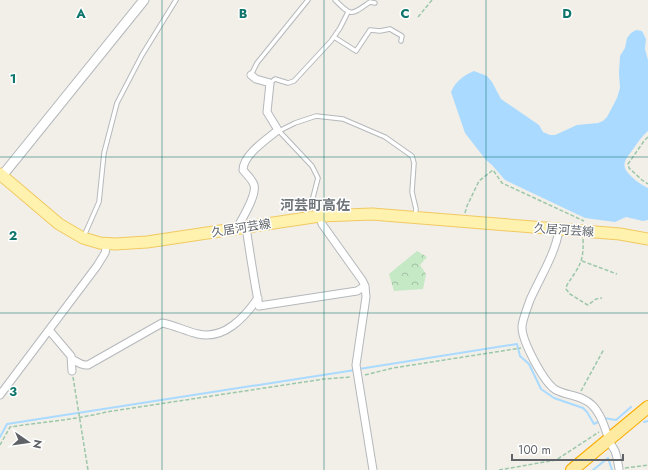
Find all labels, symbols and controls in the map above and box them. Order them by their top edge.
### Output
text: A [75,4,86,23]
text: B [239,4,248,23]
text: C [400,4,410,23]
text: D [562,4,572,23]
text: 1 [10,69,16,88]
district label: 河芸町高佐 [280,195,350,215]
street label: 久居河芸線 [210,214,272,242]
street label: 久居河芸線 [533,219,595,241]
text: 2 [9,226,17,245]
text: 3 [9,382,17,401]
north arrow [8,422,48,462]
scale bar [512,436,623,462]
text: N [29,438,47,450]
text: 100 m [518,441,551,459]

